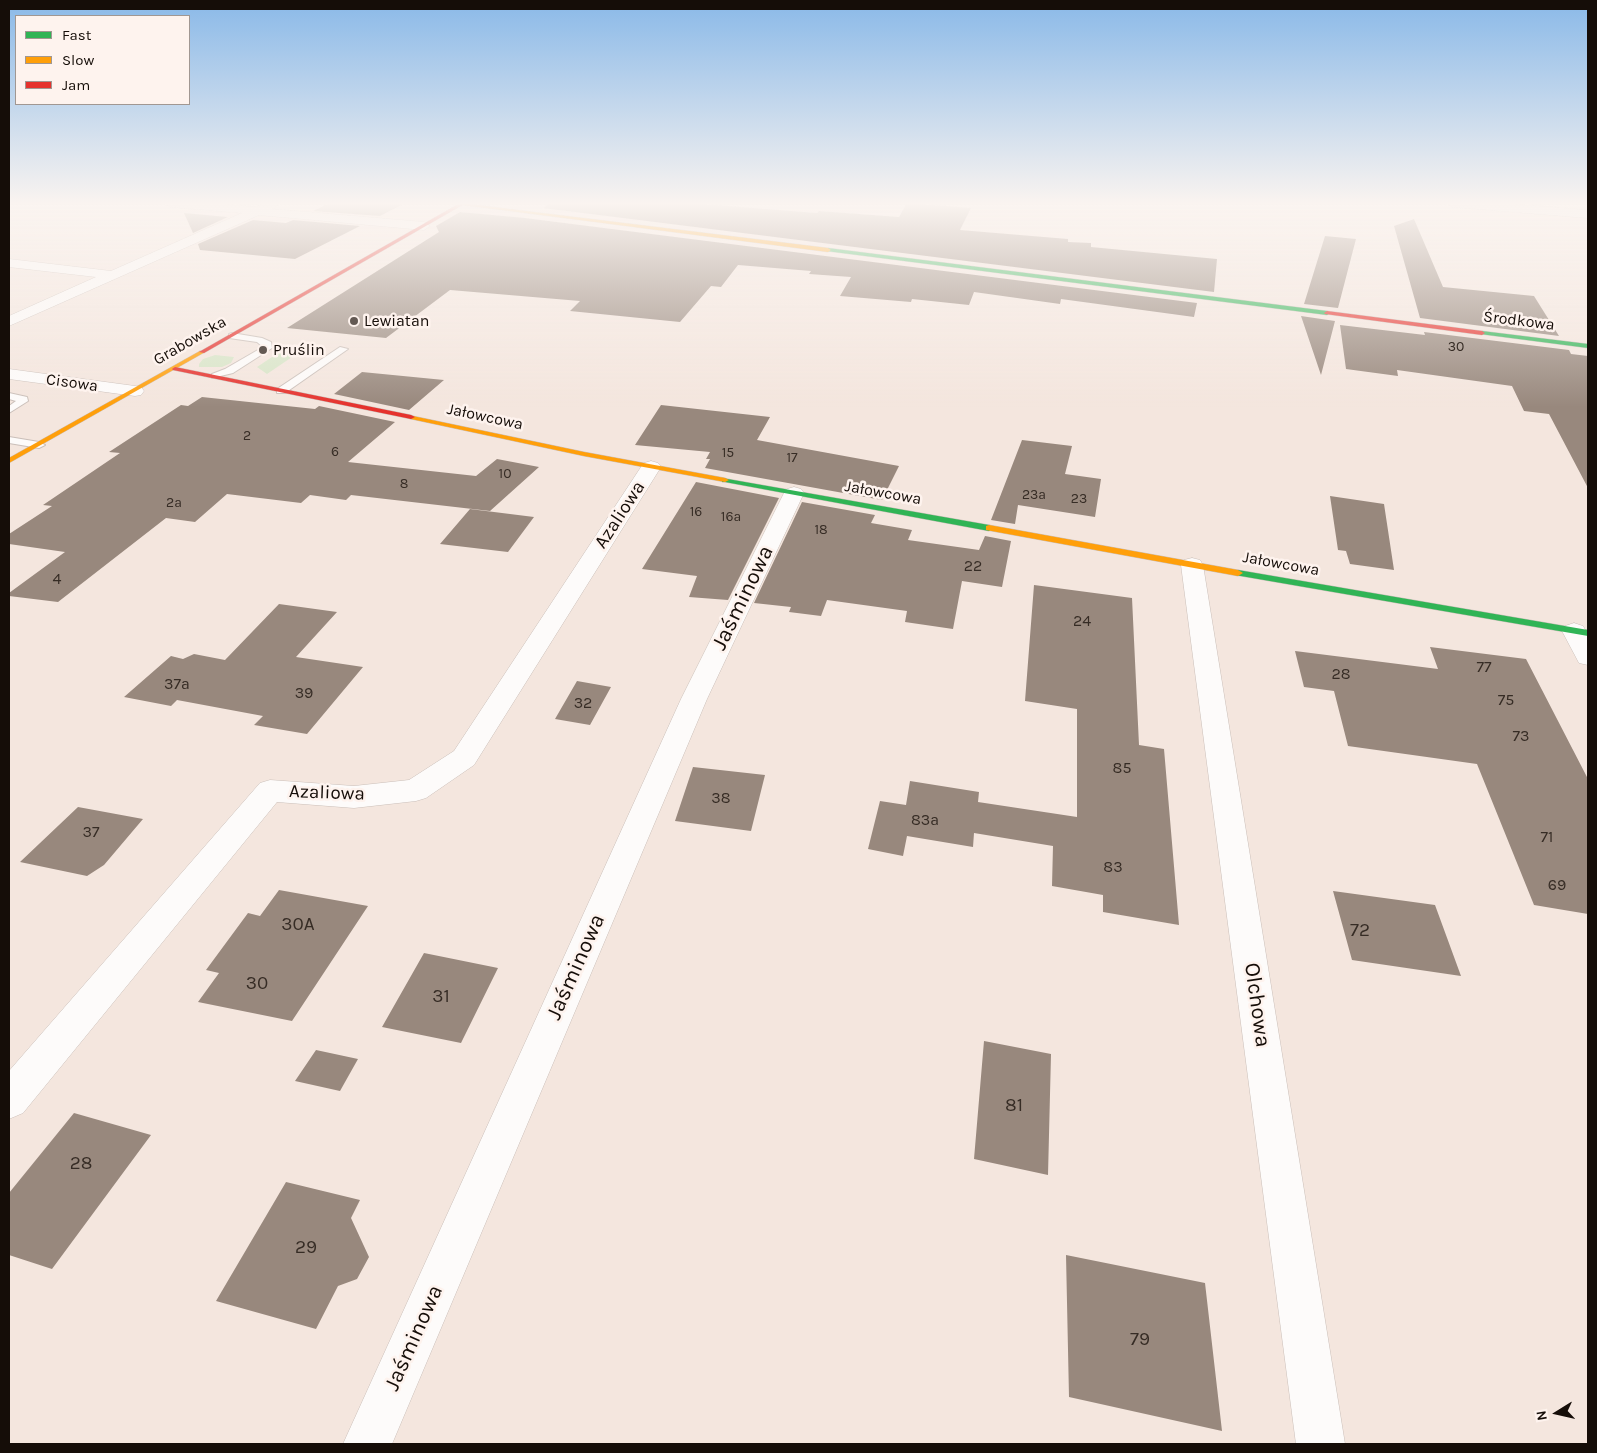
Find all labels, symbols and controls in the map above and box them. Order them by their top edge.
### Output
legend [15,15,190,105]
text: Fast [62,26,91,44]
text: Slow [62,51,94,69]
text: Jam [62,76,90,94]
street label: Środkowa [1482,307,1556,335]
place label: Lewiatan [364,311,429,331]
street label: Grabowska [150,312,230,370]
marker: Lewiatan [348,315,360,327]
house number: 30 [1448,339,1464,355]
place label: Pruślin [273,340,325,360]
marker: Pruślin [257,344,269,356]
street label: Cisowa [45,370,99,396]
street label: Jałowcowa [445,400,525,434]
house number: 2 [243,428,251,444]
house number: 6 [331,444,339,460]
house number: 15 [722,445,734,461]
house number: 17 [786,450,798,466]
house number: 10 [499,466,511,482]
house number: 8 [400,476,408,492]
street label: Azaliowa [590,477,650,553]
street label: Jałowcowa [843,477,923,509]
house number: 23a [1022,487,1046,503]
house number: 23 [1071,491,1087,507]
house number: 2a [166,495,182,511]
house number: 16 [690,504,702,520]
house number: 16a [721,509,741,525]
house number: 18 [814,522,828,538]
street label: Jaśminowa [706,541,780,655]
street label: Jałowcowa [1241,548,1321,580]
house number: 22 [964,556,982,576]
house number: 4 [53,569,61,589]
house number: 24 [1073,611,1091,631]
house number: 77 [1476,657,1492,677]
house number: 28 [1331,664,1351,684]
house number: 37a [164,674,190,694]
house number: 39 [295,683,313,703]
house number: 75 [1498,690,1514,710]
house number: 32 [574,693,592,713]
house number: 73 [1513,726,1529,746]
house number: 85 [1113,758,1131,778]
street label: Azaliowa [289,780,365,806]
house number: 38 [711,788,731,808]
house number: 83a [911,810,939,830]
house number: 37 [83,822,99,842]
house number: 71 [1541,827,1553,847]
house number: 83 [1103,857,1123,877]
house number: 69 [1548,875,1566,895]
street label: Jaśminowa [541,910,611,1024]
house number: 30A [281,914,315,936]
house number: 72 [1350,920,1370,942]
street label: Olchowa [1238,961,1276,1049]
house number: 30 [246,973,268,995]
house number: 31 [432,986,450,1008]
house number: 81 [1005,1095,1023,1117]
house number: 28 [70,1153,92,1175]
house number: 29 [295,1237,317,1259]
street label: Jaśminowa [379,1281,449,1395]
house number: 79 [1130,1329,1150,1351]
north arrow [1532,1388,1582,1438]
text: N [1532,1409,1551,1422]

